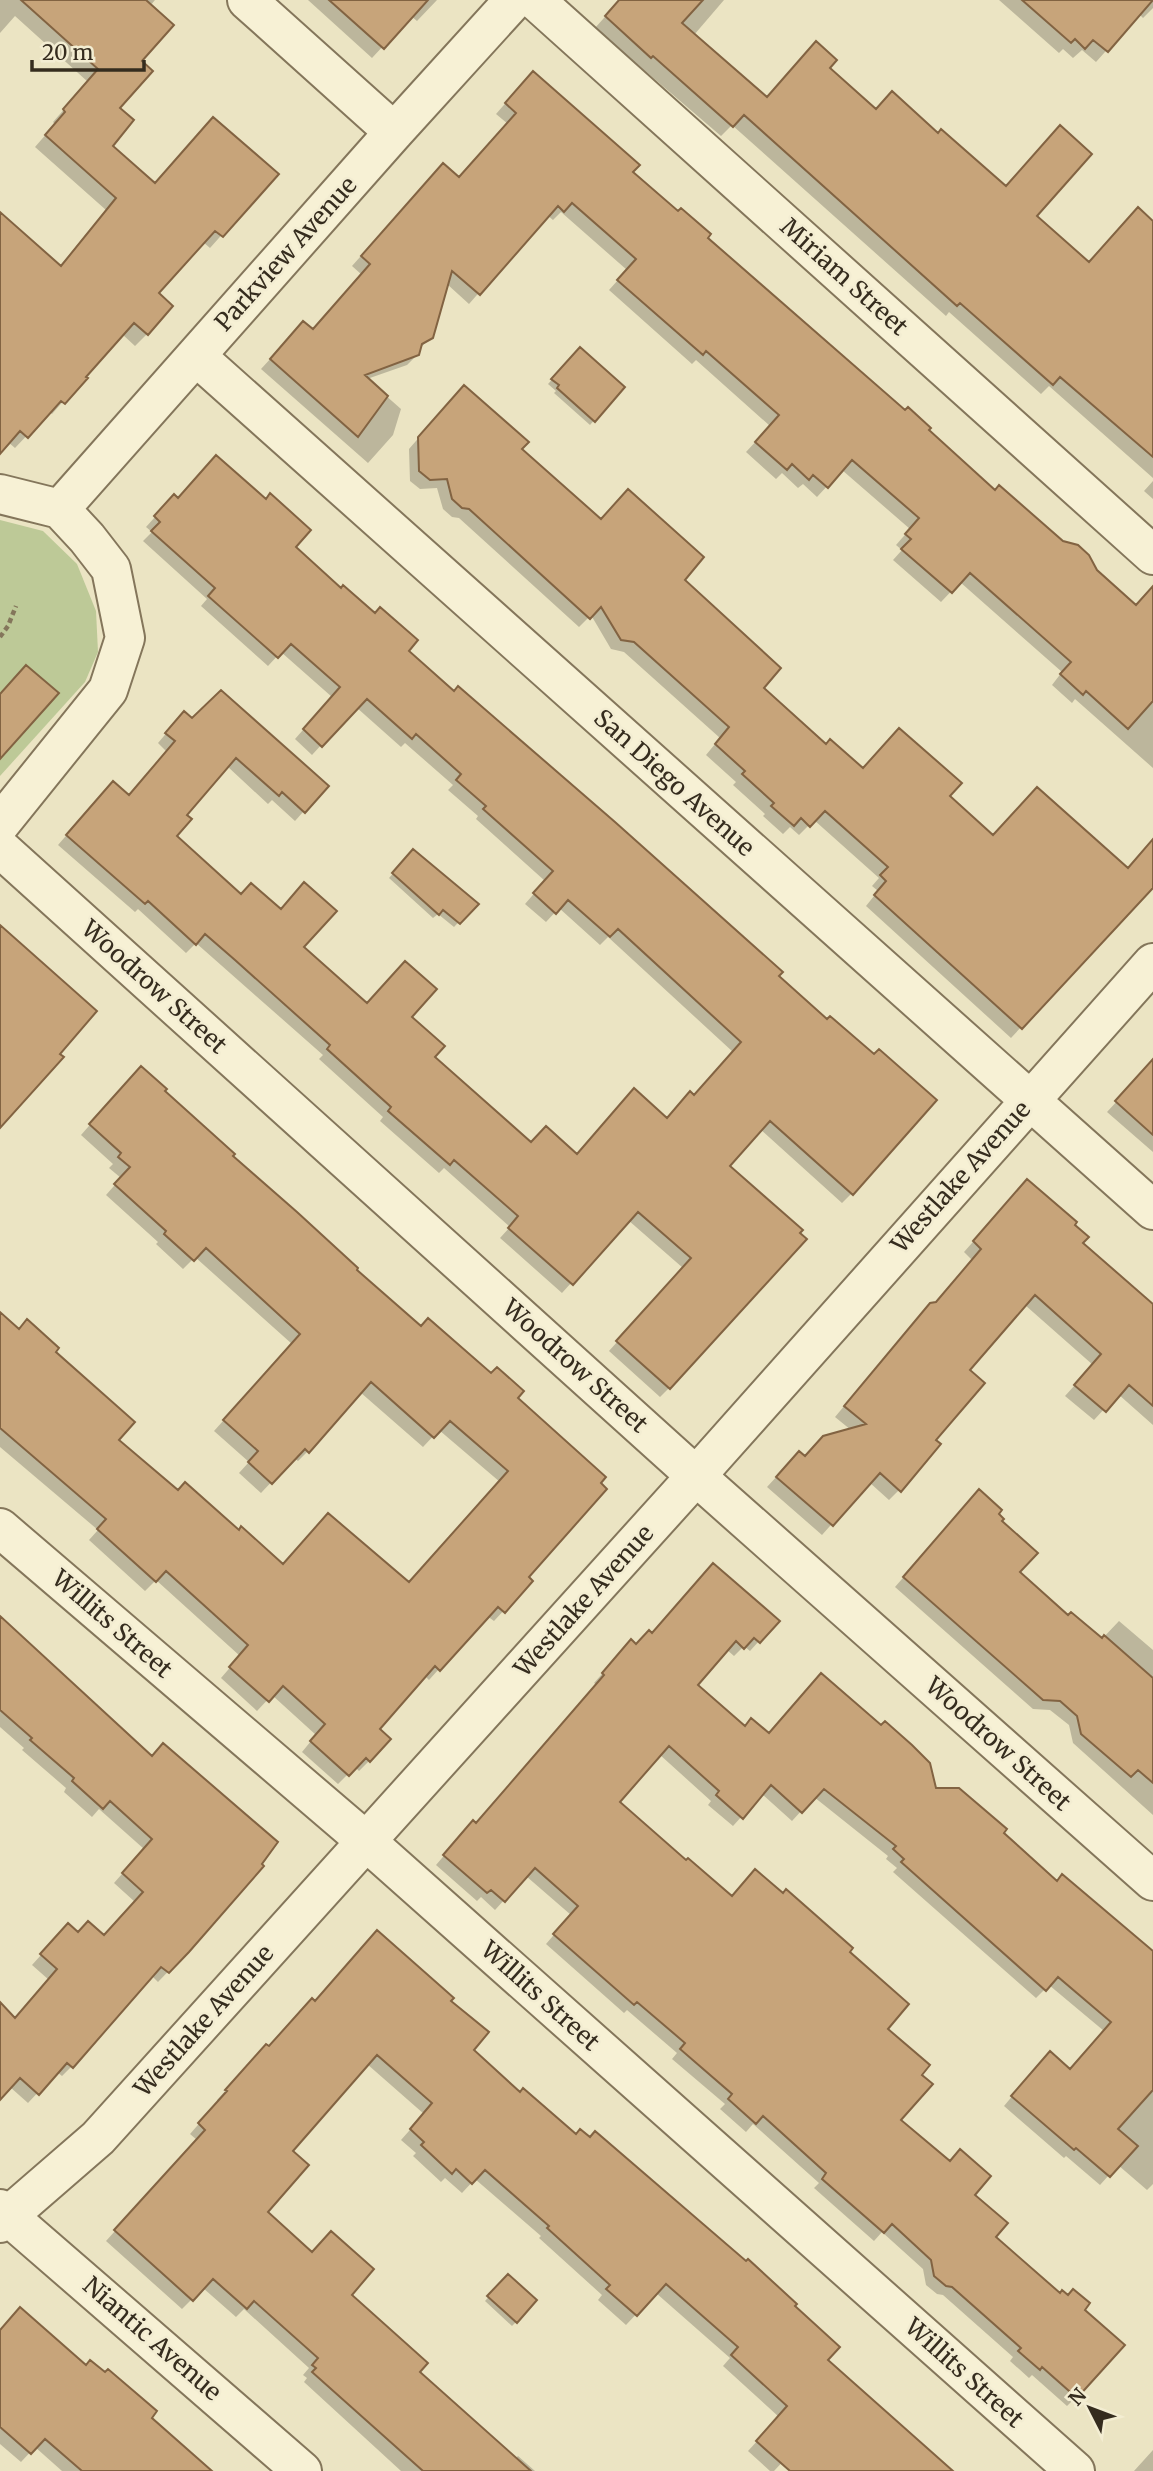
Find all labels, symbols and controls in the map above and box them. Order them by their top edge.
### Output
scale bar [32,28,144,72]
text: 20 m [42,39,94,66]
street label: Parkview Avenue [208,170,363,337]
street label: Miriam Street [774,211,915,342]
street label: San Diego Avenue [588,702,761,863]
street label: Woodrow Street [74,912,234,1061]
street label: Westlake Avenue [884,1094,1037,1260]
street label: Woodrow Street [495,1291,655,1440]
street label: Westlake Avenue [507,1518,660,1684]
street label: Willits Street [45,1562,179,1685]
street label: Woodrow Street [918,1669,1078,1818]
street label: Willits Street [474,1933,607,2058]
street label: Westlake Avenue [127,1938,280,2104]
street label: Niantic Avenue [77,2270,228,2407]
street label: Willits Street [898,2310,1031,2435]
north arrow [1055,2373,1125,2443]
text: N [1063,2383,1091,2410]

